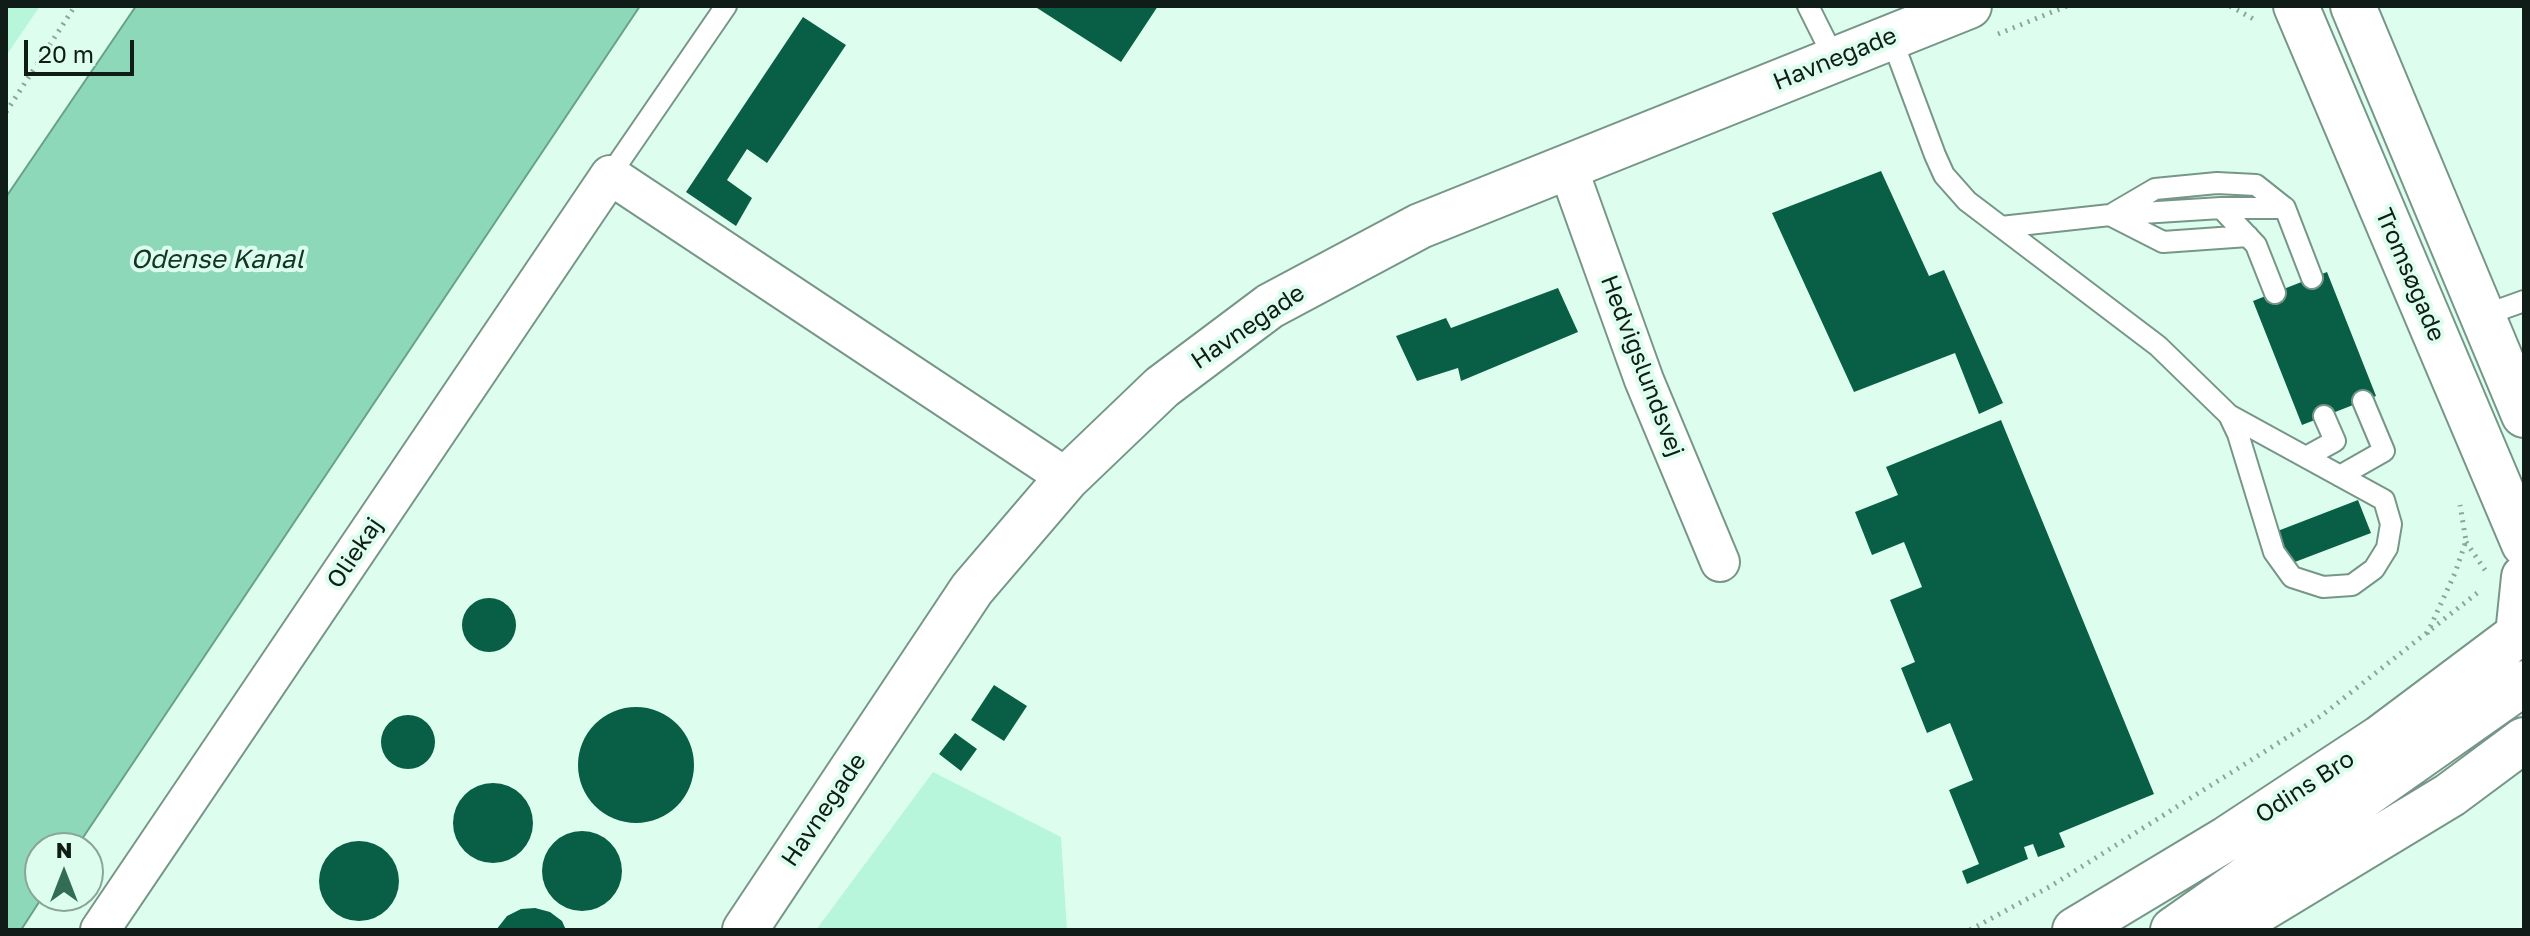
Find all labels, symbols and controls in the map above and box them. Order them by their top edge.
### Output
street label: Havnegade [1769,21,1901,97]
scale bar [28,24,138,74]
text: 20 m [38,39,94,68]
street label: Tromsøgade [2369,204,2451,346]
water label: Odense Kanal [130,244,304,276]
street label: Hedvigslundsvej [1594,271,1690,461]
street label: Havnegade [1186,279,1310,375]
street label: Oliekaj [321,512,389,594]
street label: Odins Bro [2250,744,2360,830]
street label: Havnegade [776,748,872,872]
north arrow [24,832,104,912]
text: N [56,836,72,863]

